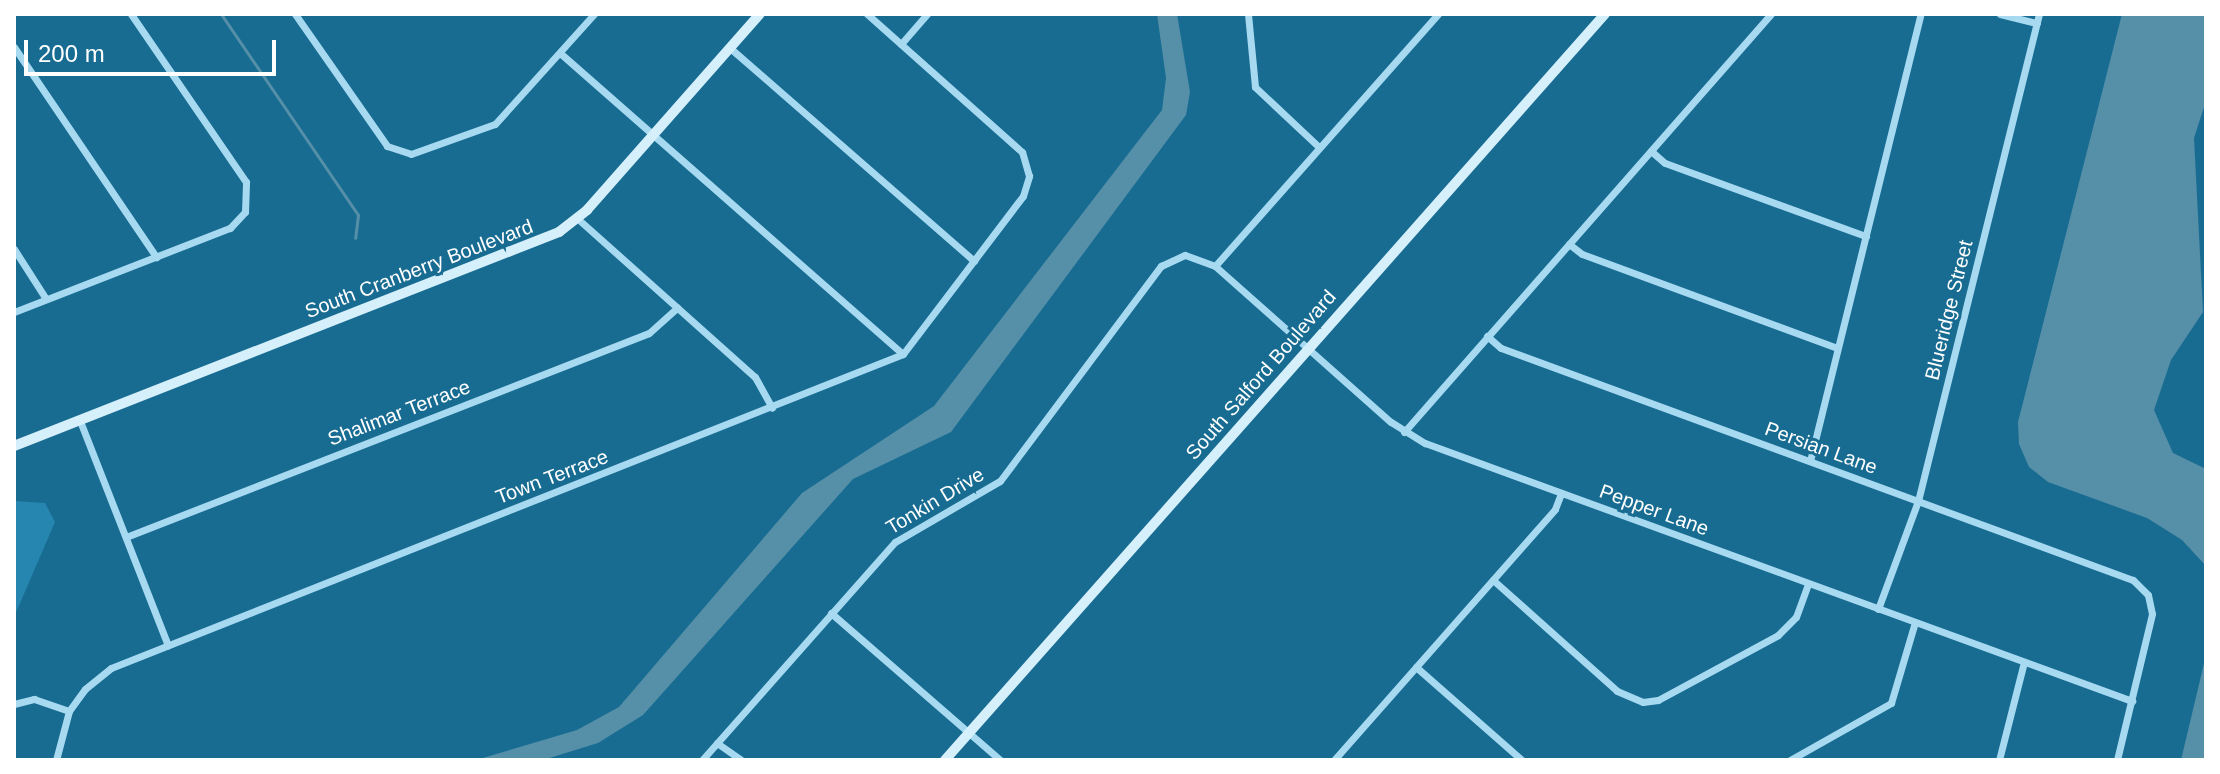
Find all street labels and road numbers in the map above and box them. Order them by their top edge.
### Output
street label: South Cranberry Boulevard [302,214,536,324]
street label: Blueridge Street [1920,238,1978,382]
street label: South Salford Boulevard [1181,285,1341,465]
street label: Shalimar Terrace [324,375,474,451]
street label: Persian Lane [1762,417,1880,479]
street label: Town Terrace [492,444,612,510]
street label: Tonkin Drive [882,462,988,540]
street label: Pepper Lane [1596,479,1712,541]

